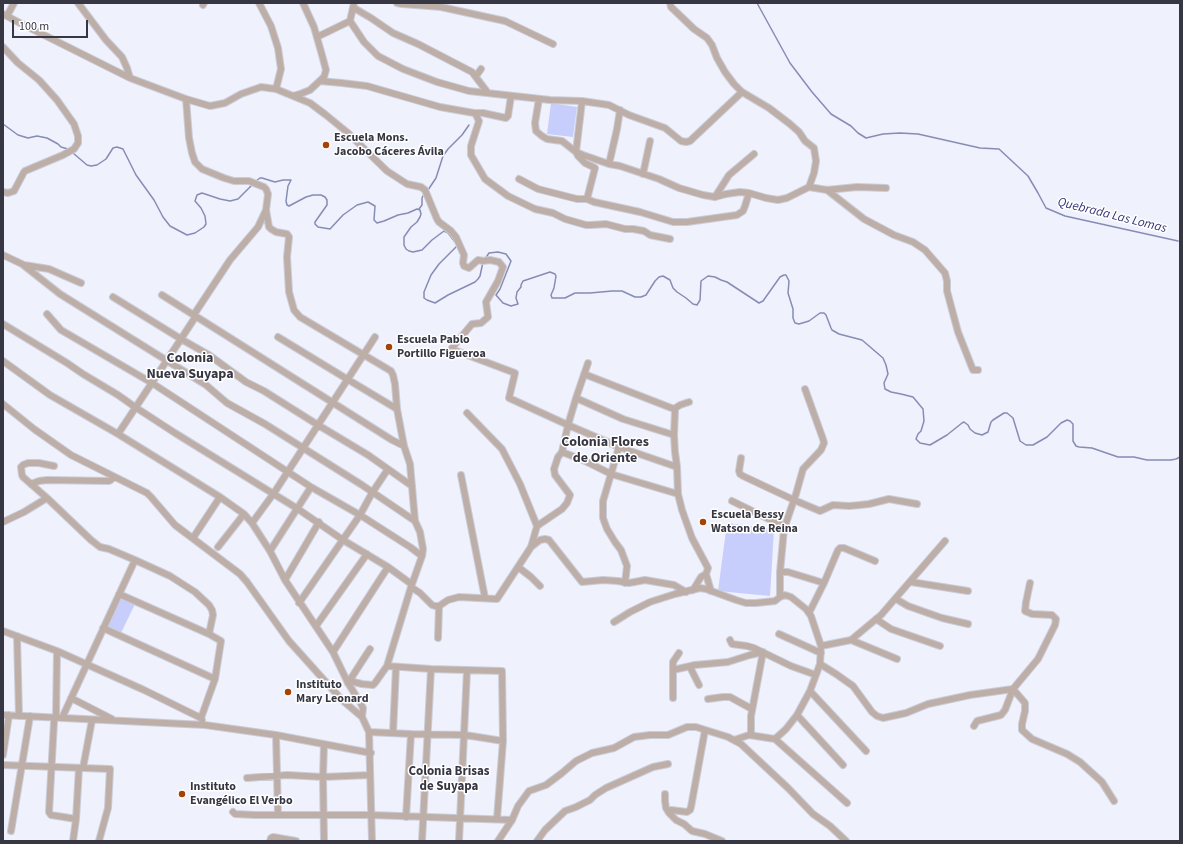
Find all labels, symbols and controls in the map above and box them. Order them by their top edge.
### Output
scale bar [14,12,90,38]
text: 100 m [19,18,49,35]
place label: Escuela Mons. Jacobo Cáceres Ávila [334,131,444,159]
marker: Escuela Mons. Jacobo Cáceres Ávila [321,140,331,150]
water label: Quebrada Las Lomas [1056,195,1168,237]
place label: Escuela Pablo Portillo Figueroa [397,333,486,361]
marker: Escuela Pablo Portillo Figueroa [384,342,394,352]
district label: Colonia Nueva Suyapa [146,351,234,384]
district label: Colonia Flores de Oriente [561,435,649,468]
place label: Escuela Bessy Watson de Reina [711,508,798,536]
marker: Escuela Bessy Watson de Reina [698,517,708,527]
place label: Instituto Mary Leonard [296,678,369,706]
marker: Instituto Mary Leonard [283,687,293,697]
district label: Colonia Brisas de Suyapa [408,764,490,795]
place label: Instituto Evangélico El Verbo [190,780,293,808]
marker: Instituto Evangélico El Verbo [177,789,187,799]

